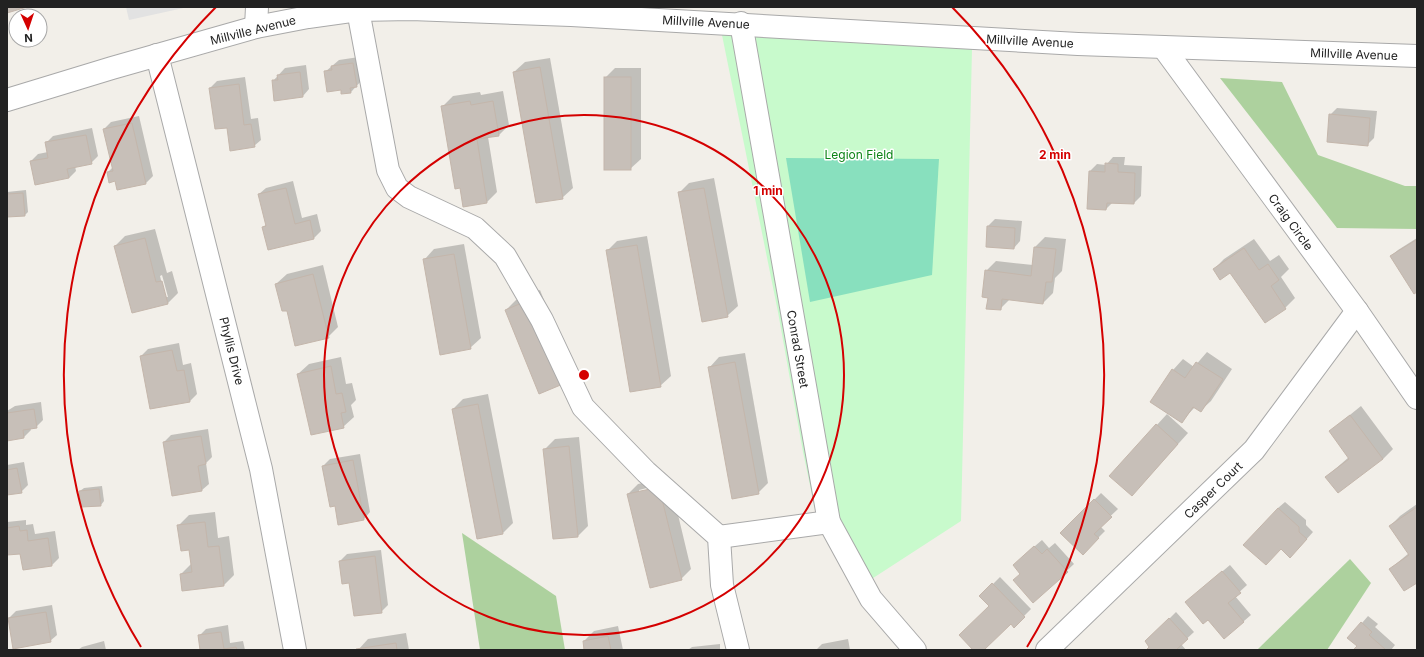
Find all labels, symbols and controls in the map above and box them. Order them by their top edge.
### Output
north arrow [8,8,48,48]
street label: Millville Avenue [209,12,297,48]
street label: Millville Avenue [662,12,750,32]
text: N [24,31,33,45]
street label: Millville Avenue [986,31,1074,51]
street label: Millville Avenue [1310,45,1398,63]
park label: Legion Field [825,147,893,162]
text: 2 min [1039,147,1071,162]
text: 1 min [753,183,783,198]
street label: Craig Circle [1265,191,1317,253]
street label: Conrad Street [784,309,812,389]
street label: Phyllis Drive [216,315,248,387]
centre of rings [577,368,591,382]
street label: Casper Court [1181,458,1246,522]

